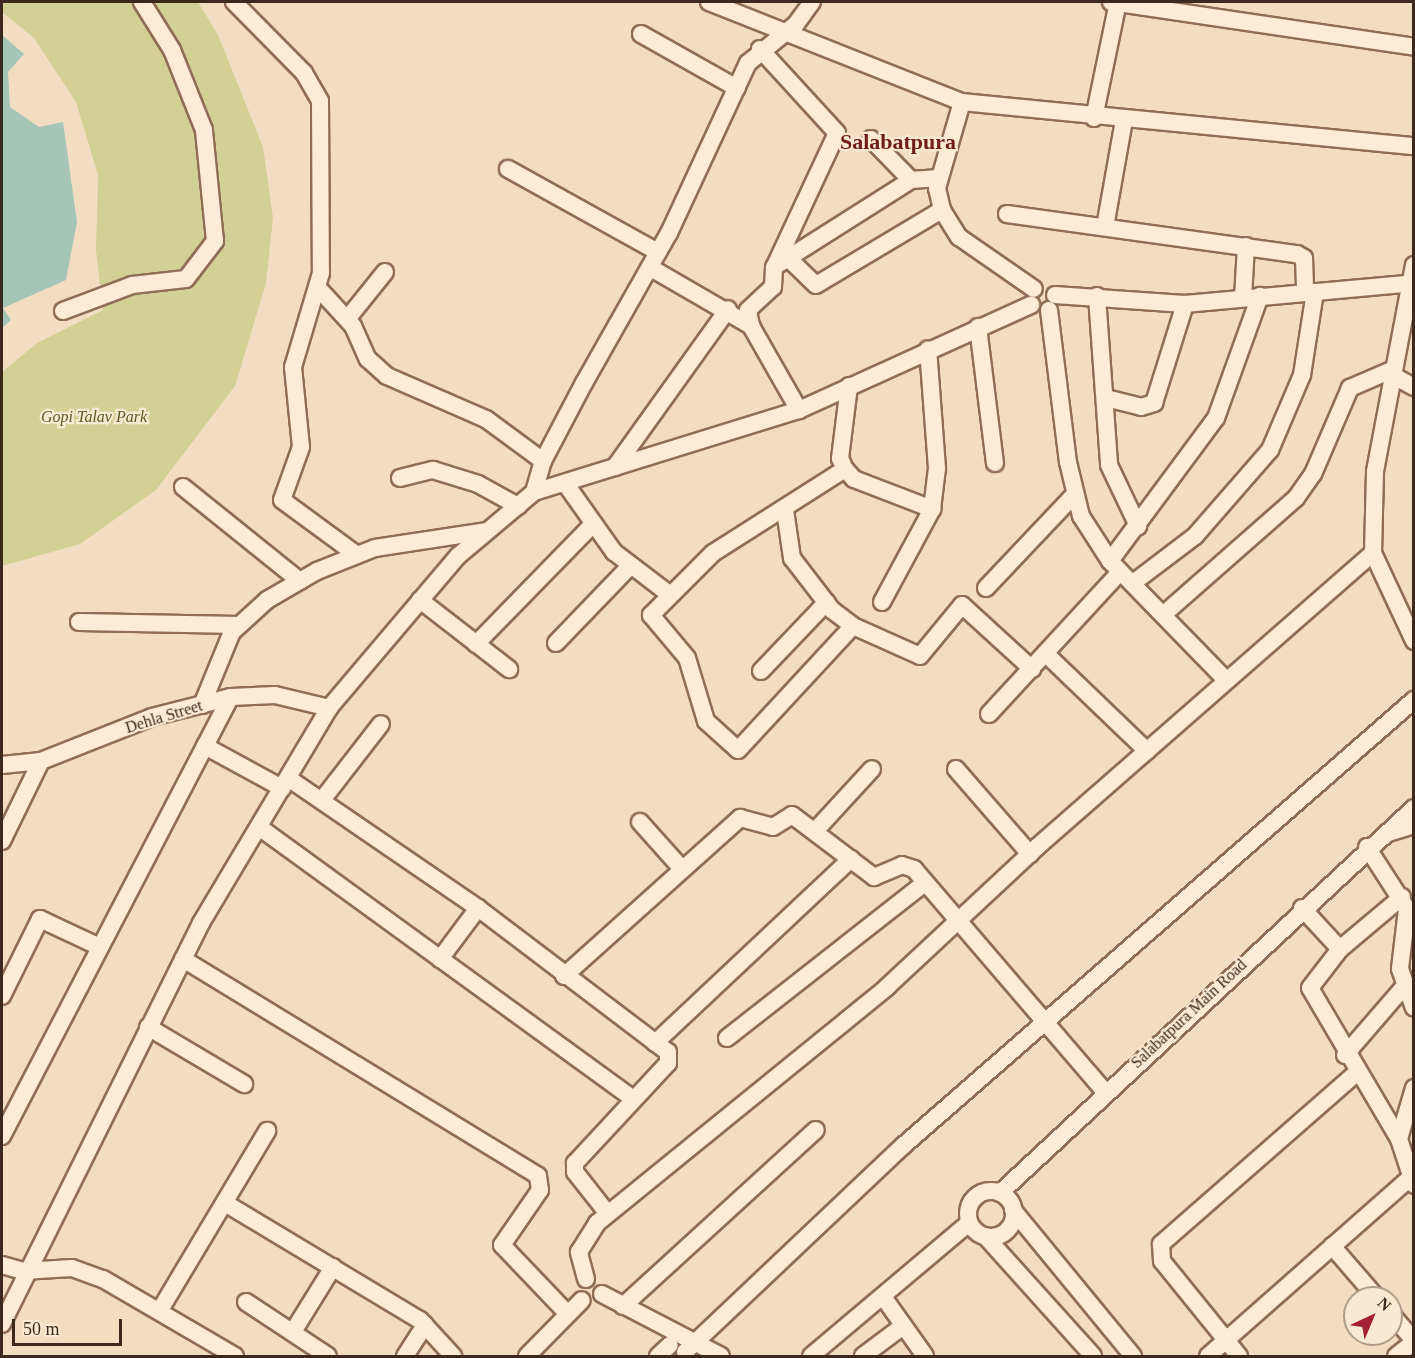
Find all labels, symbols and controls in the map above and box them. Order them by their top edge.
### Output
district label: Salabatpura [840,129,956,155]
park label: Gopi Talav Park [41,407,147,427]
street label: Dehla Street [123,696,205,738]
street label: Salabatpura Main Road [1127,955,1251,1073]
north arrow [1343,1286,1403,1346]
text: N [1374,1294,1395,1314]
scale bar [15,1307,124,1345]
text: 50 m [23,1319,60,1339]

